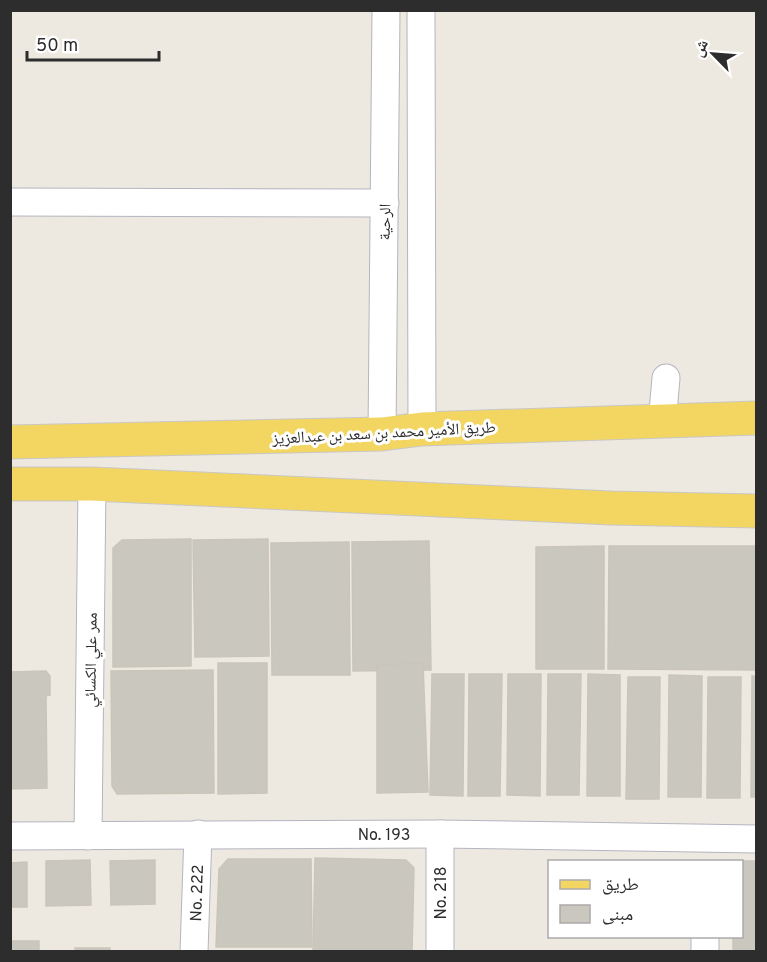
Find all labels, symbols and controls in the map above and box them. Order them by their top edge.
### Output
scale bar [27,24,159,62]
north arrow [683,24,743,84]
text: 50 m [36,35,78,58]
text: ش [689,37,714,60]
street label: الرحية [376,203,396,241]
street label: طريق الأمير محمد بن سعد بن عبدالعزيز [271,418,496,450]
street label: ممر علي الكسائي [81,612,104,708]
street label: No. 193 [358,826,410,846]
legend [548,860,743,938]
street label: No. 222 [187,864,209,922]
street label: No. 218 [432,866,452,920]
text: طريق [602,874,639,897]
text: مبنى [602,904,633,927]

